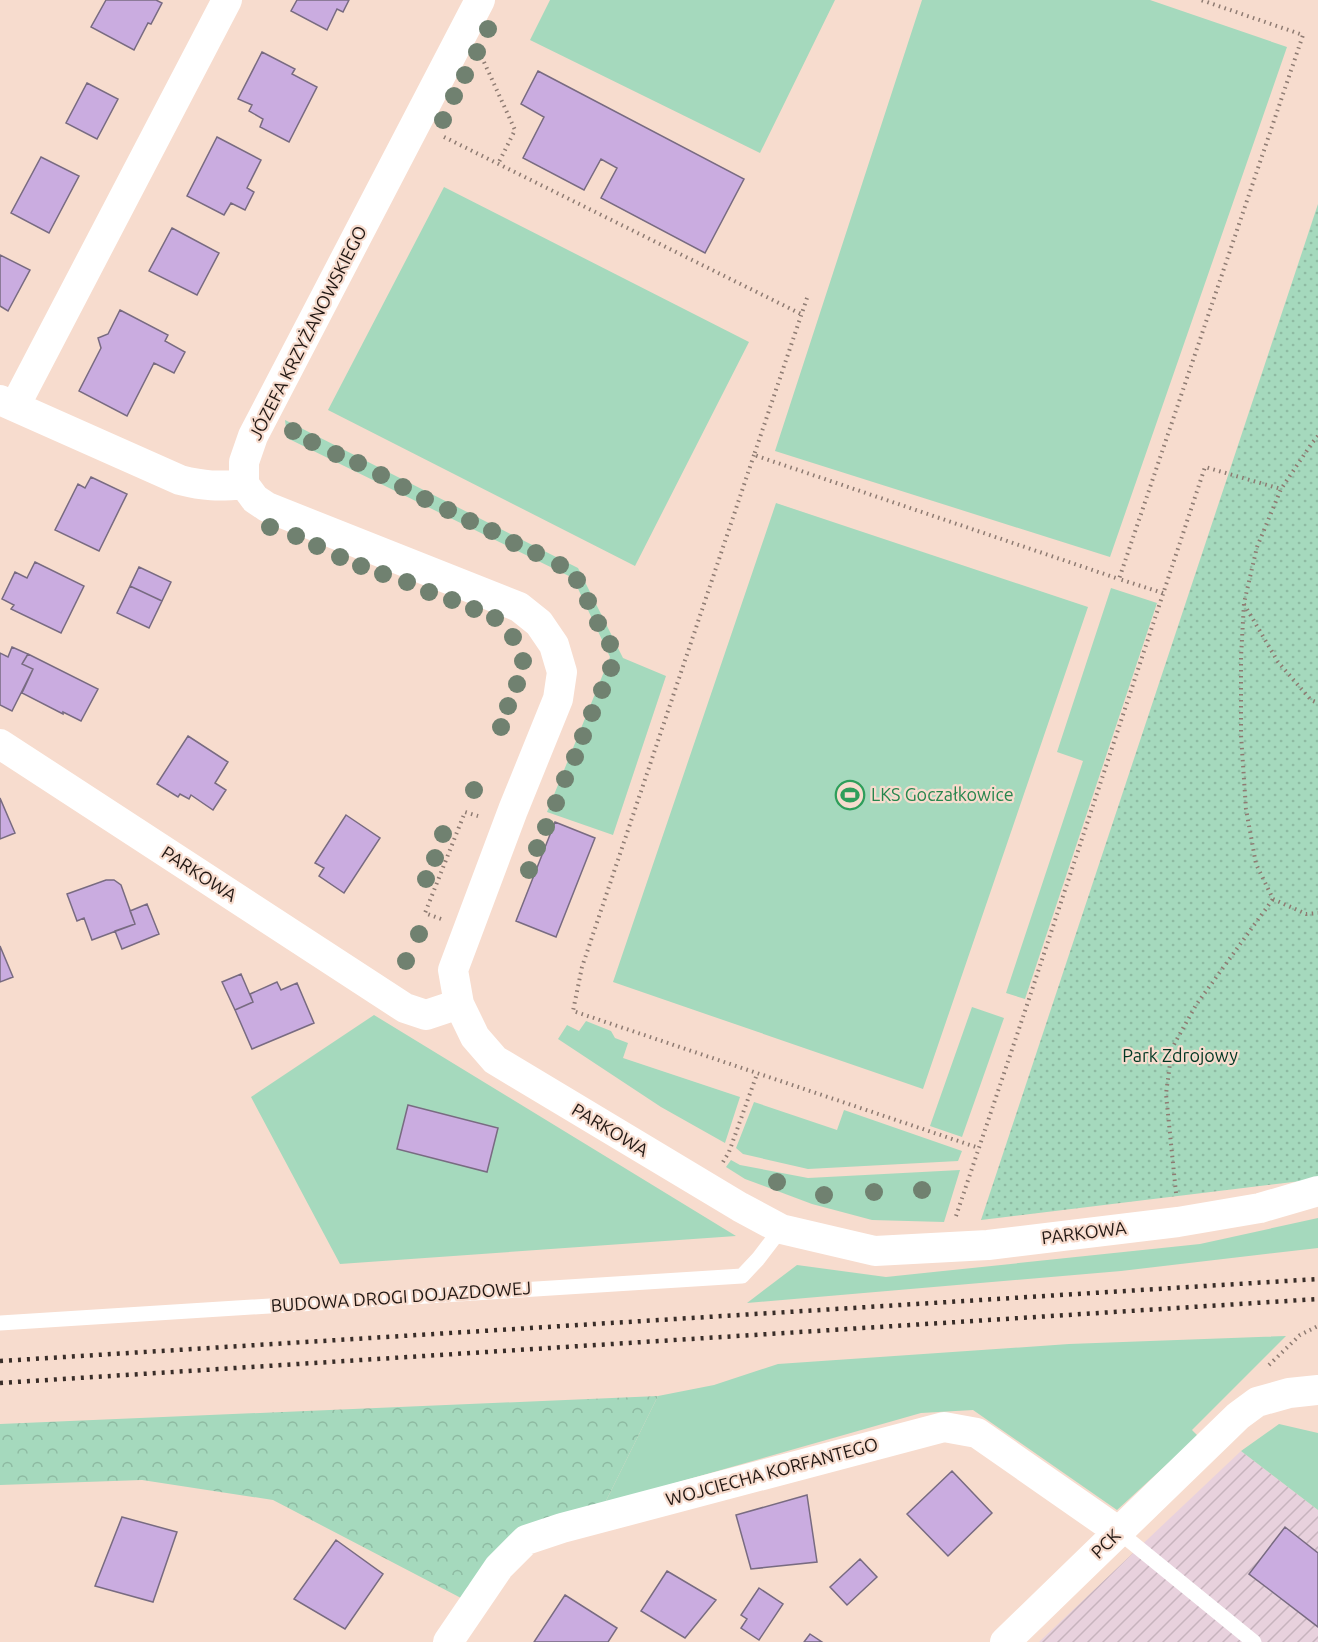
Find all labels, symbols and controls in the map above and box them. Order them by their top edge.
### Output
street label: JÓZEFA KRZYŻANOWSKIEGO [243,222,370,443]
sports icon: LKS Goczałkowice [834,779,866,811]
place label: LKS Goczałkowice [871,784,1014,804]
street label: PARKOWA [158,841,241,905]
park label: Park Zdrojowy [1122,1045,1238,1065]
street label: PARKOWA [569,1099,653,1160]
street label: PARKOWA [1040,1217,1128,1247]
street label: BUDOWA DROGI DOJAZDOWEJ [270,1277,532,1315]
street label: WOJCIECHA KORFANTEGO [663,1433,880,1509]
street label: PCK [1087,1525,1124,1562]

